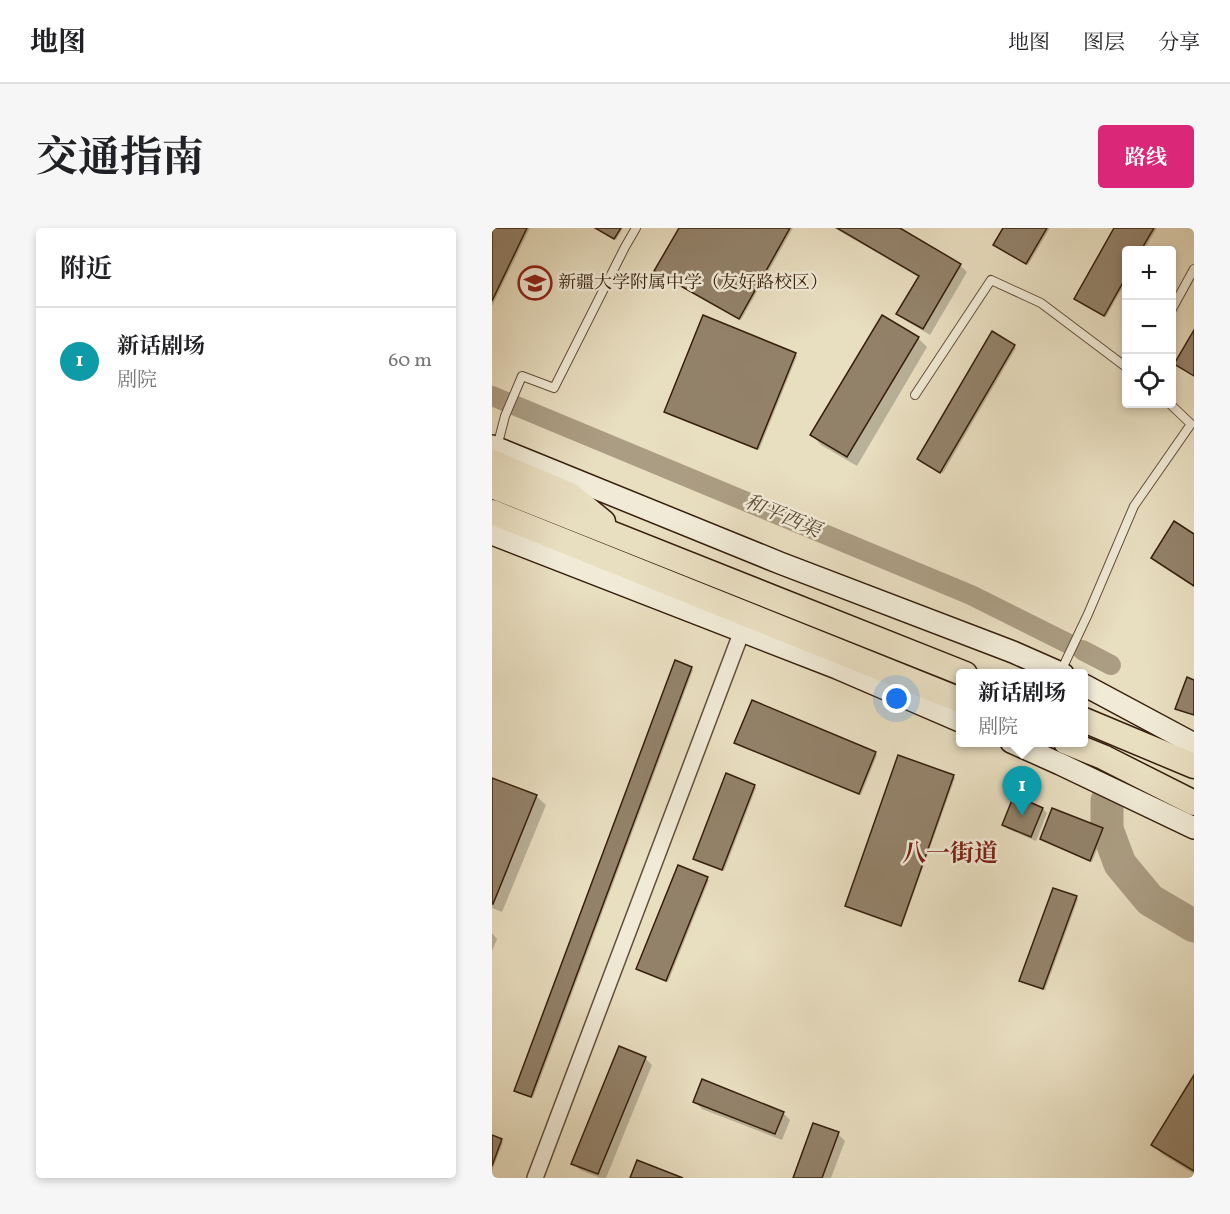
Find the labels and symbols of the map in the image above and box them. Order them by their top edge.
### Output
school or university icon: 新疆大学附属中学（友好路校区） [517,265,553,301]
place label: 新疆大学附属中学（友好路校区） [558,271,828,296]
water label: 和平西渠 [740,488,827,547]
your location [882,684,911,713]
pin: 1 [1002,766,1042,816]
district label: 八一街道 [902,838,998,872]

